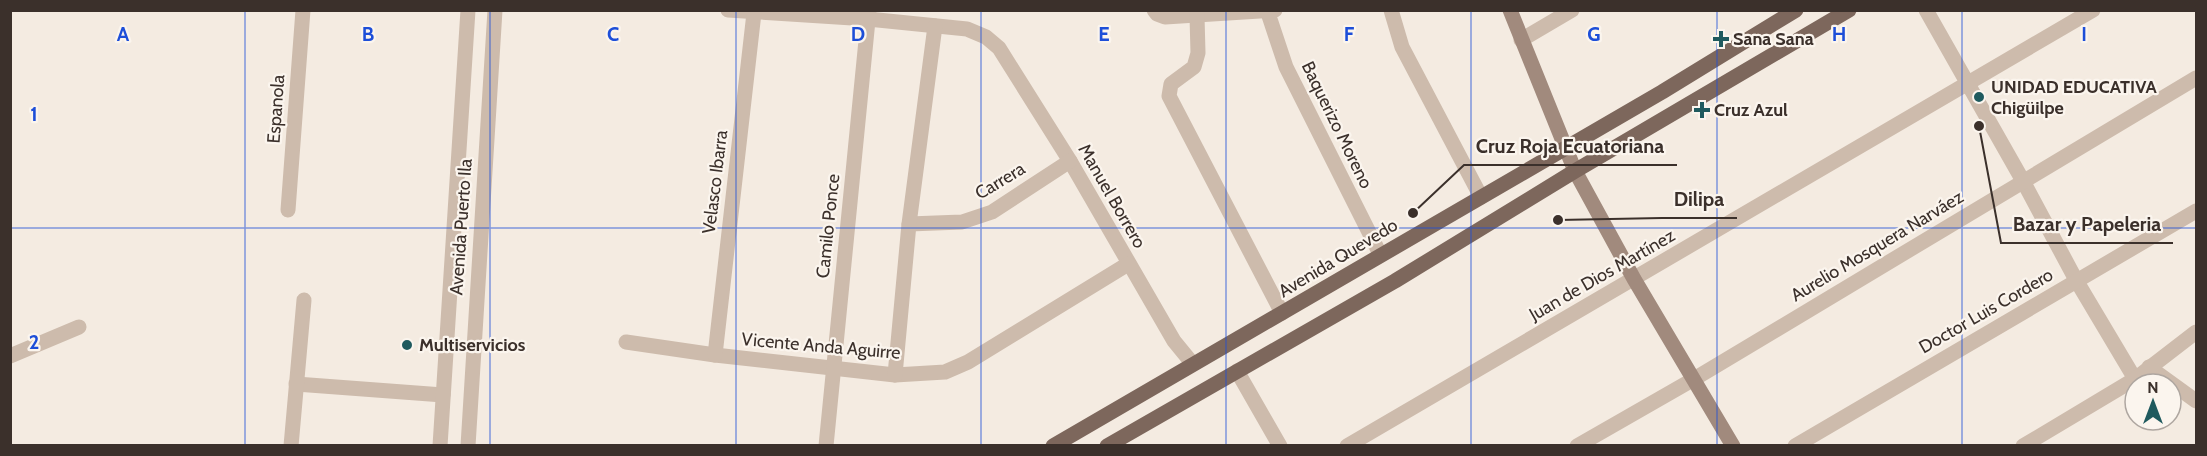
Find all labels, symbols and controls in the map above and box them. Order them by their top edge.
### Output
text: A [117,22,130,46]
text: B [362,22,374,46]
text: C [607,22,619,46]
text: D [851,22,865,46]
text: E [1098,22,1110,46]
text: F [1344,22,1355,46]
text: G [1587,22,1601,46]
text: H [1832,22,1846,46]
text: I [2081,22,2087,46]
place label: Sana Sana [1733,28,1814,50]
marker: Sana Sana [1714,32,1728,46]
street label: Baquerizo Moreno [1297,58,1377,192]
street label: Espanola [263,74,289,144]
place label: UNIDAD EDUCATIVA Chigüilpe [1991,76,2157,119]
marker: UNIDAD EDUCATIVA Chigüilpe [1972,90,1986,104]
place label: Cruz Azul [1714,99,1788,121]
text: 1 [30,102,38,126]
marker: Cruz Azul [1695,103,1709,117]
callout: Cruz Roja Ecuatoriana [1464,127,1677,165]
street label: Velasco Ibarra [698,128,732,235]
text: Cruz Roja Ecuatoriana [1476,134,1664,158]
street label: Manuel Borrero [1073,140,1151,252]
street label: Carrera [971,157,1029,204]
street label: Avenida Puerto Ila [445,158,477,296]
street label: Camilo Ponce [812,173,844,279]
callout: Dilipa [1662,180,1737,218]
street label: Aurelio Mosquera Narváez [1787,185,1968,306]
text: Dilipa [1674,187,1724,211]
callout: Bazar y Papeleria [2001,205,2173,243]
text: Bazar y Papeleria [2013,212,2161,236]
street label: Avenida Quevedo [1274,214,1402,302]
street label: Juan de Dios Martínez [1524,224,1679,326]
street label: Doctor Luis Cordero [1915,264,2057,358]
street label: Vicente Anda Aguirre [741,328,901,364]
text: 2 [29,330,39,354]
place label: Multiservicios [419,334,526,356]
marker: Multiservicios [400,338,414,352]
north arrow [2123,372,2183,432]
text: N [2147,378,2159,397]

